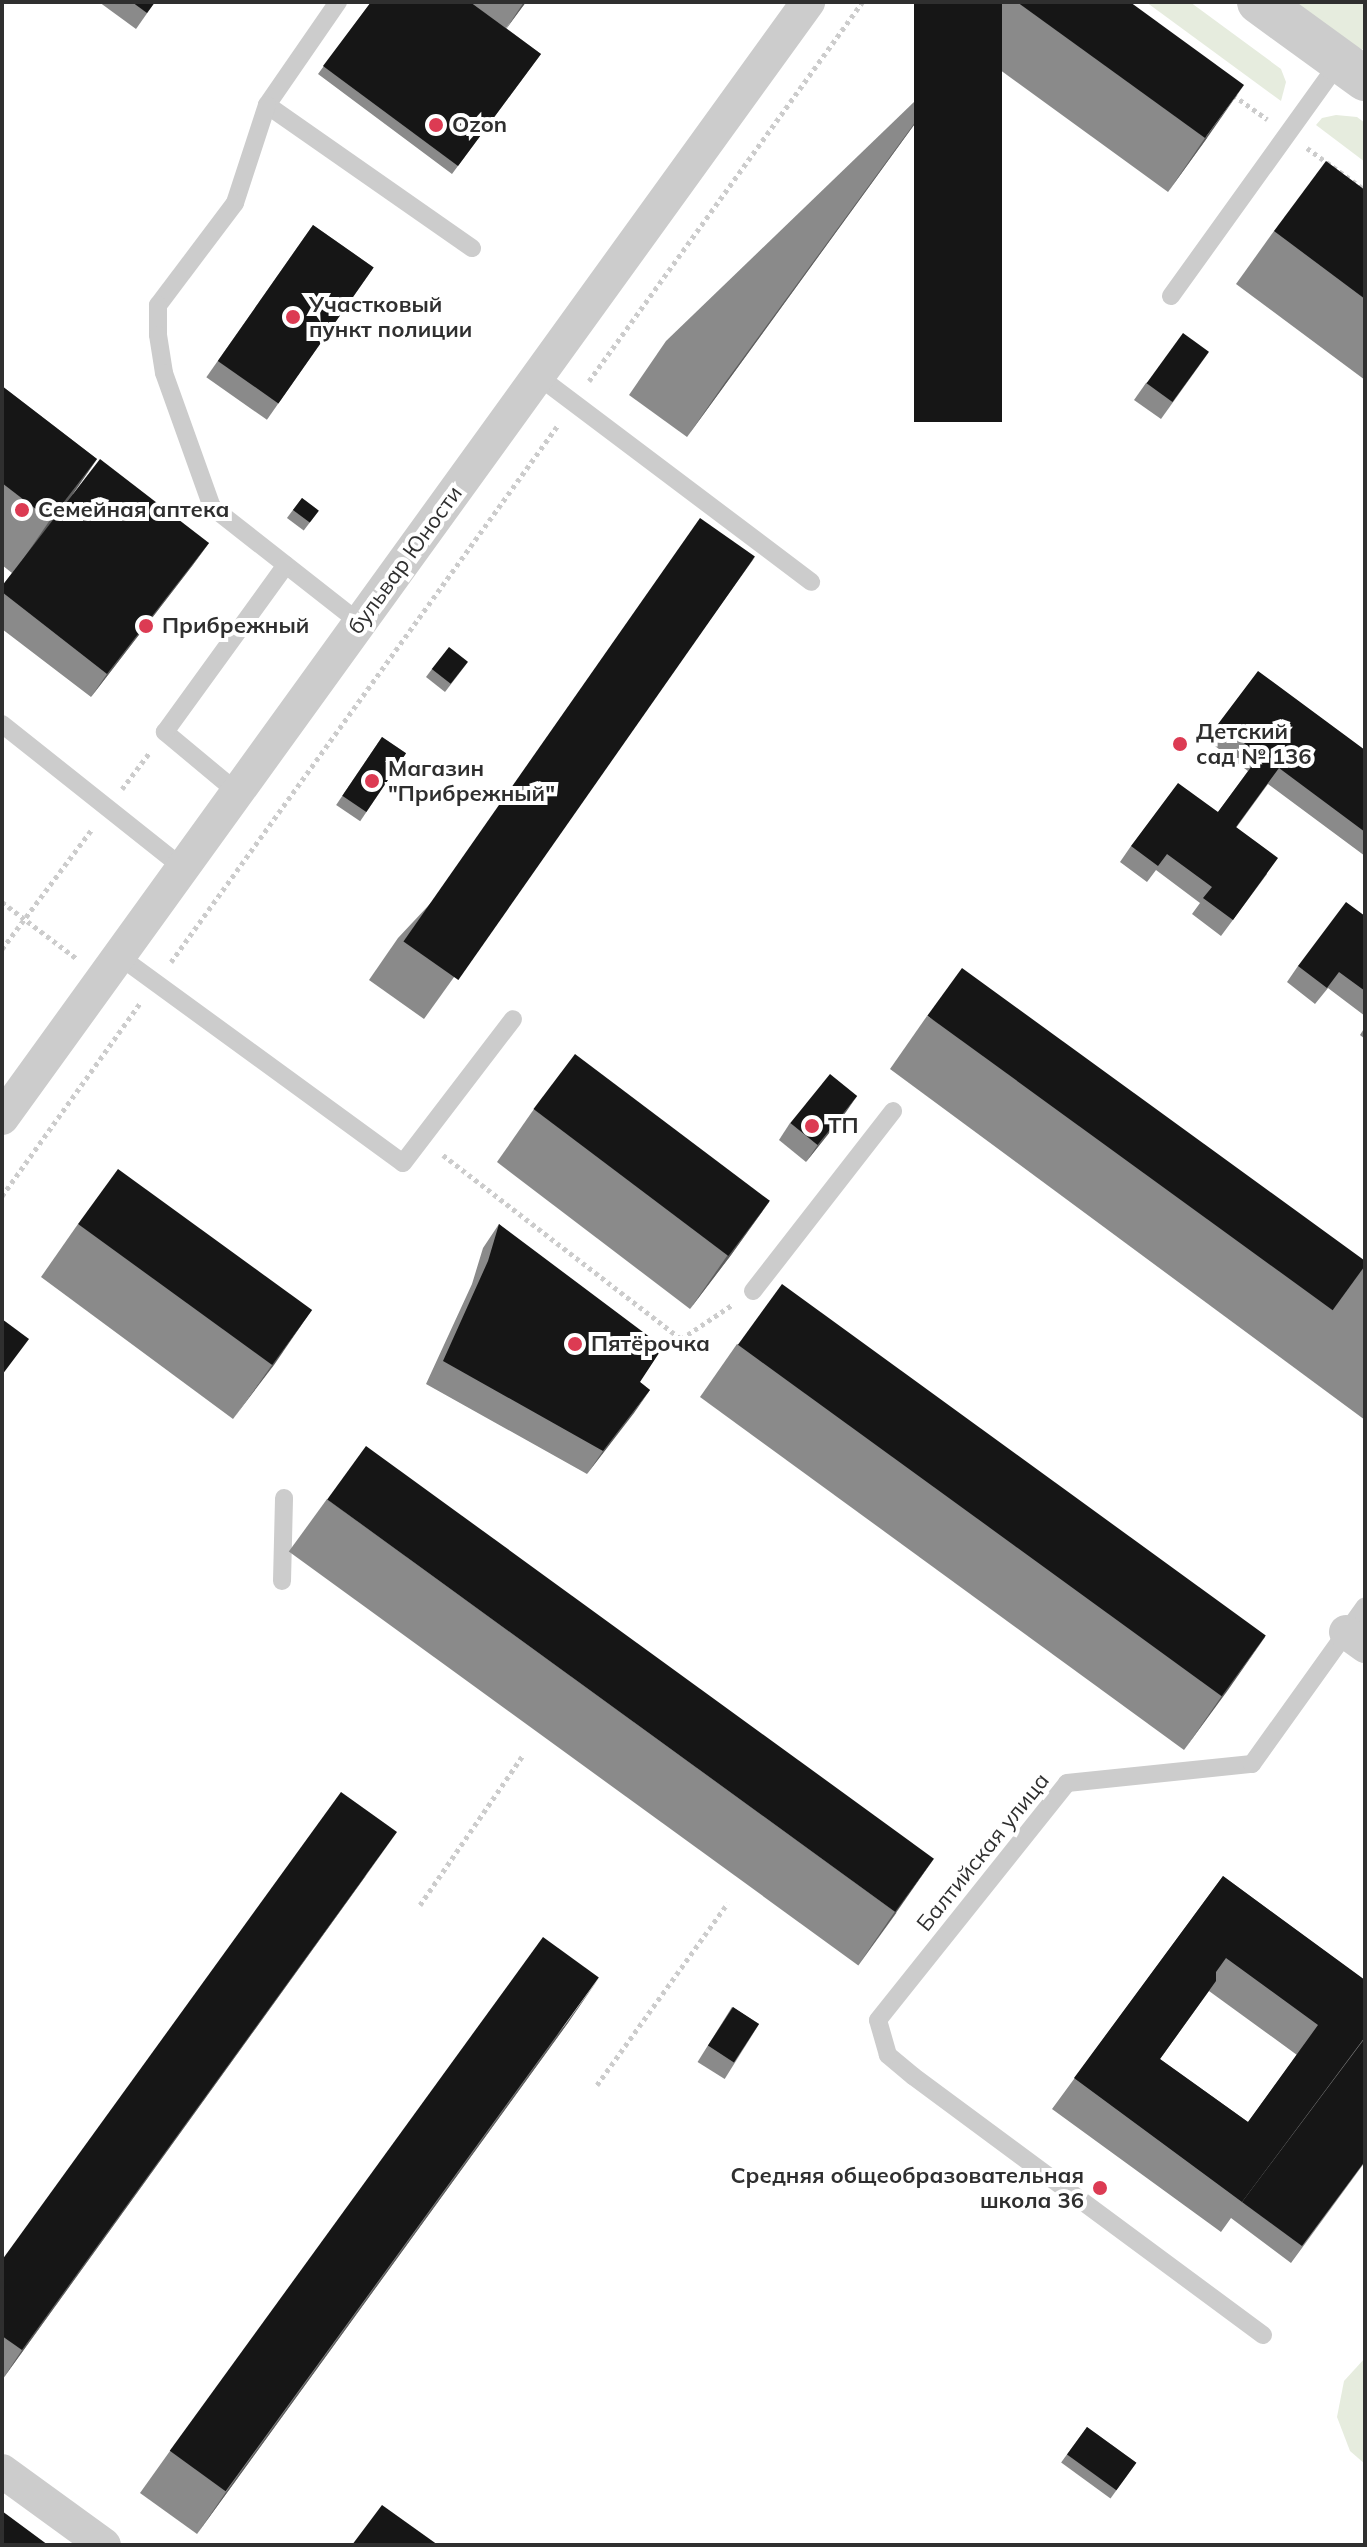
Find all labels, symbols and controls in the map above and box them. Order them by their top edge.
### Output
place label: Ozon [452,112,507,138]
marker: Ozon [427,116,445,134]
place label: Участковый пункт полиции [309,291,472,342]
marker: Участковый пункт полиции [284,308,302,326]
street label: бульвар Юности [342,481,468,639]
place label: Семейная аптека [38,497,229,523]
marker: Семейная аптека [13,501,31,519]
place label: Прибрежный [162,613,309,639]
marker: Прибрежный [137,617,155,635]
place label: Детский сад № 136 [1196,718,1311,770]
marker: Детский сад № 136 [1171,735,1189,753]
place label: Магазин "Прибрежный" [388,755,555,806]
marker: Магазин "Прибрежный" [363,772,381,790]
place label: ТП [828,1113,859,1139]
marker: ТП [803,1117,821,1135]
place label: Пятёрочка [591,1331,710,1357]
marker: Пятёрочка [566,1335,584,1353]
street label: Балтийская улица [911,1768,1055,1936]
place label: Средняя общеобразовательная школа 36 [731,2162,1084,2214]
marker: Средняя общеобразовательная школа 36 [1091,2179,1109,2197]

